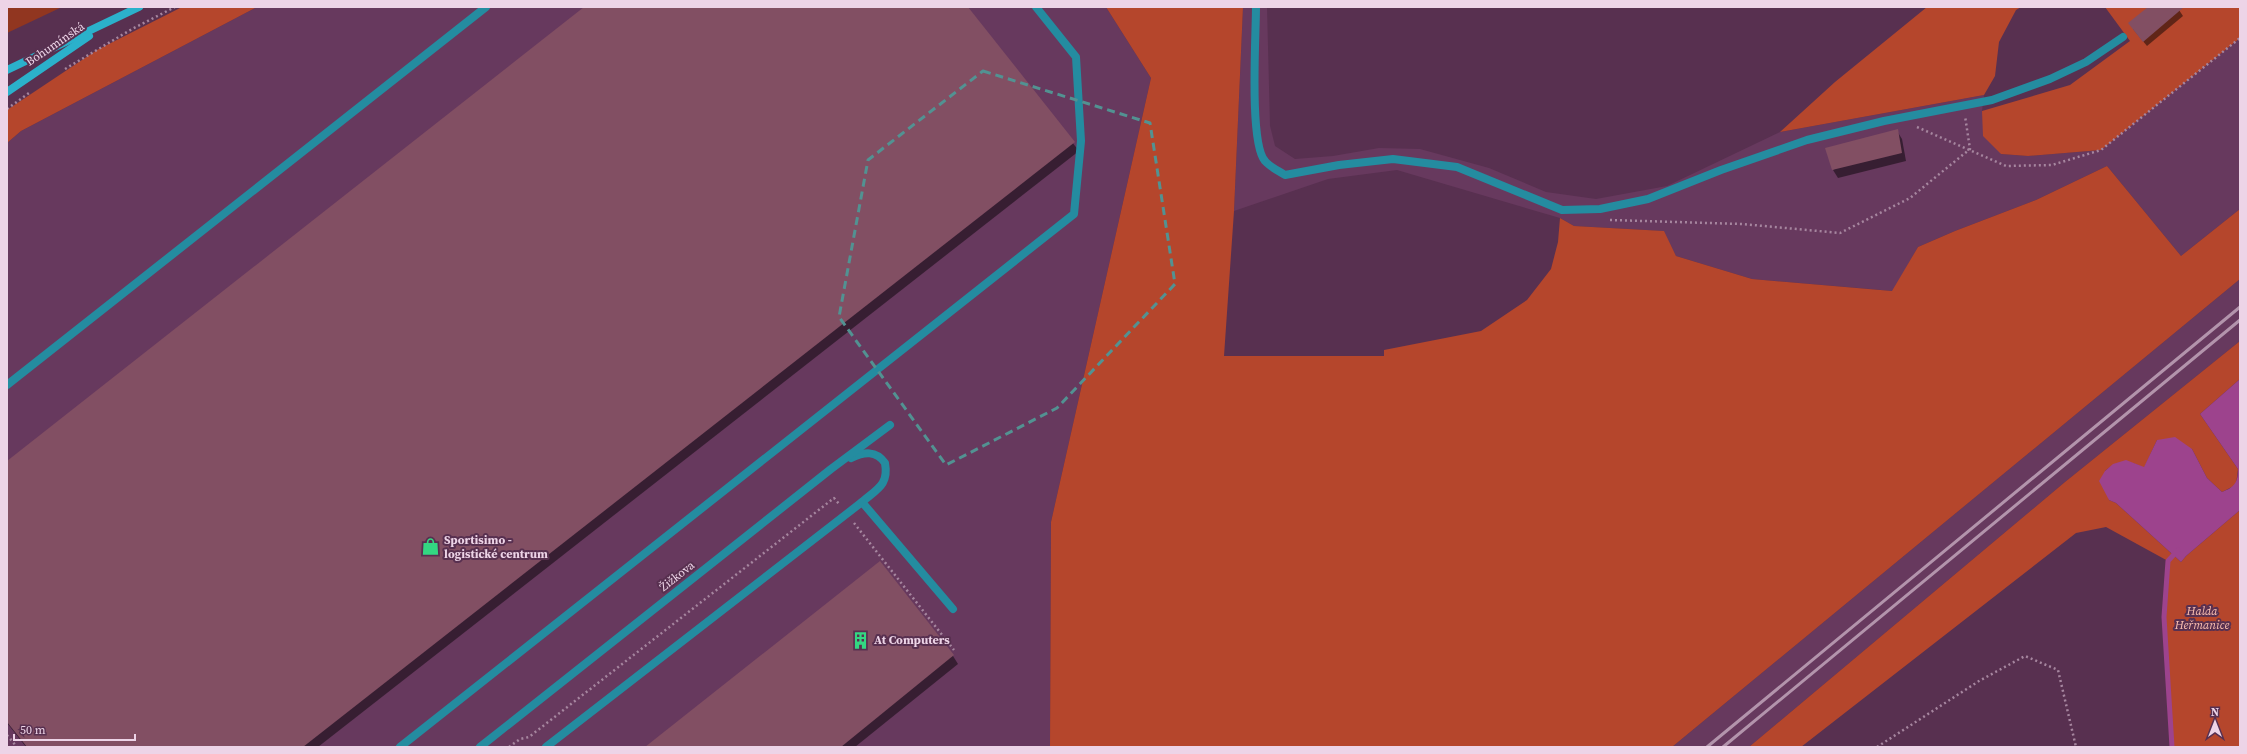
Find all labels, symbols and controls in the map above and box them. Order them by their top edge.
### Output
street label: Bohumínská [23,18,88,70]
place label: Sportisimo - logistické centrum [444,532,548,562]
shop icon: Sportisimo - logistické centrum [421,537,441,557]
street label: Žižkova [656,557,699,595]
park label: Halda Heřmanice [2174,603,2229,633]
building icon: At Computers [851,630,871,650]
place label: At Computers [874,632,950,648]
north arrow [2195,702,2235,742]
text: N [2211,705,2219,720]
scale bar [14,716,135,742]
text: 50 m [20,722,46,738]

